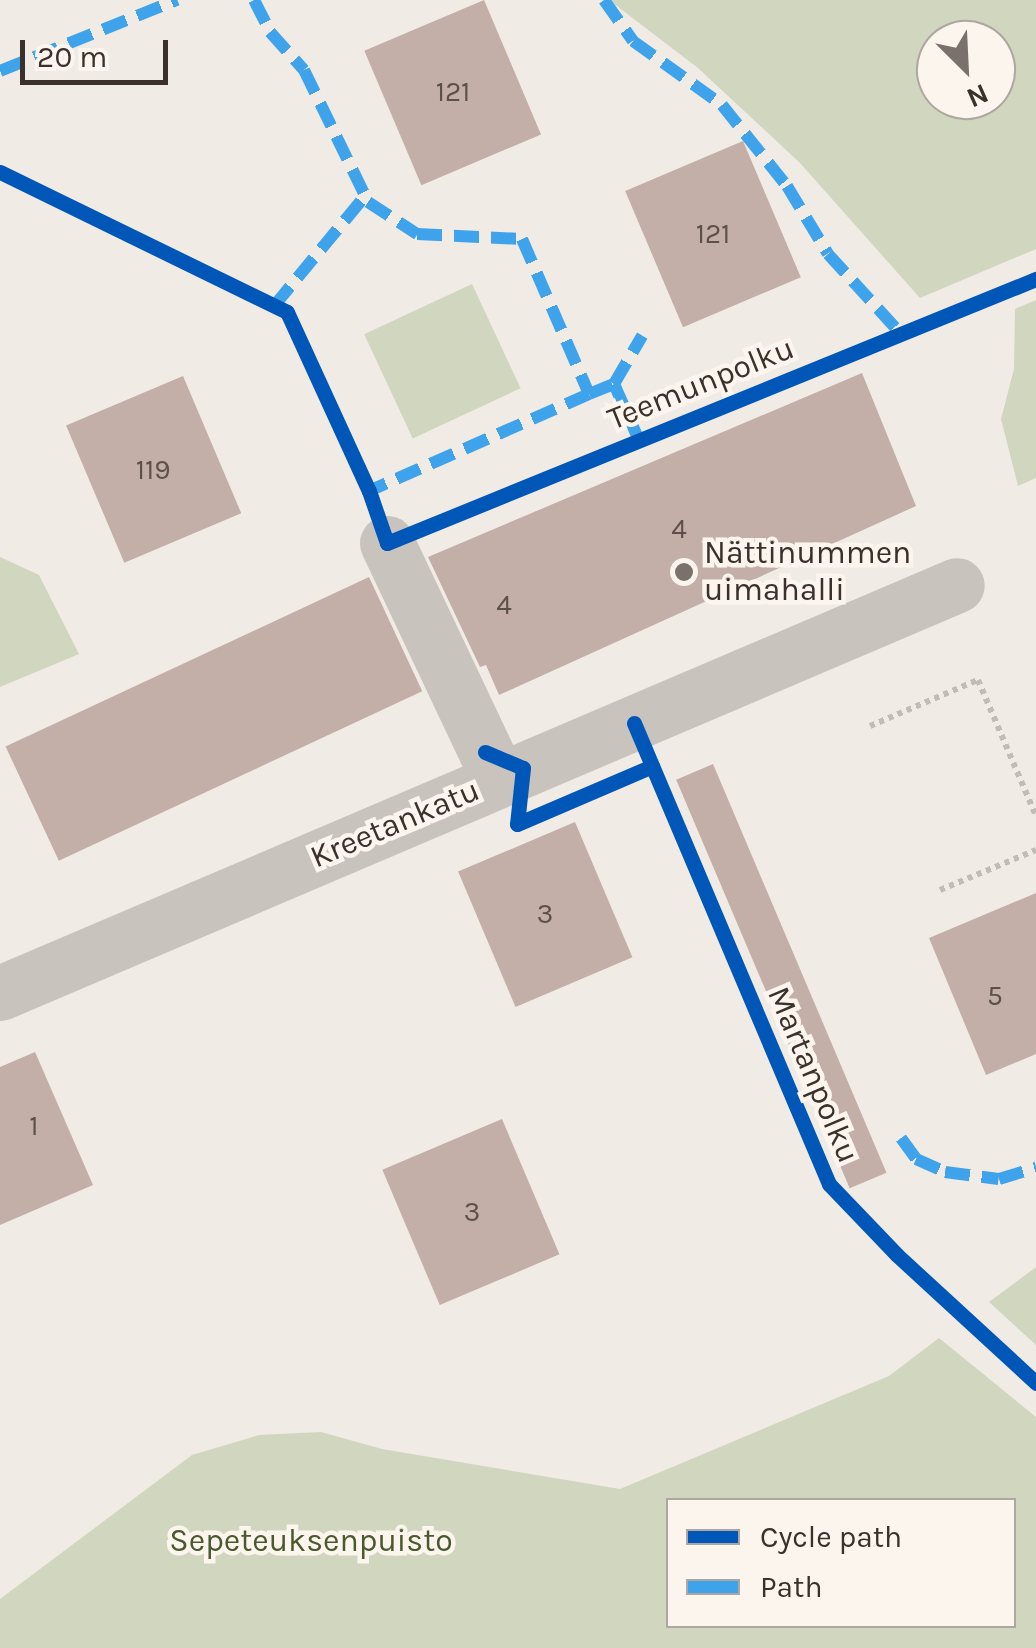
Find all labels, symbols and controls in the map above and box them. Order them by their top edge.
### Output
scale bar [25,20,172,82]
north arrow [916,20,1016,120]
text: 20 m [37,39,107,75]
house number: 121 [436,75,470,109]
text: N [962,77,993,115]
house number: 121 [696,217,730,251]
street label: Teemunpolku [602,329,800,439]
house number: 119 [136,453,170,487]
house number: 4 [671,512,687,546]
place label: Nättinummen uimahalli [704,535,911,610]
marker: Nättinummen uimahalli [673,561,695,583]
house number: 4 [496,588,512,622]
street label: Kreetankatu [305,771,485,877]
house number: 3 [537,897,553,931]
house number: 5 [987,979,1003,1013]
street label: Martanpolku [759,981,867,1169]
house number: 1 [29,1109,39,1143]
house number: 3 [464,1195,480,1229]
legend [666,1498,1016,1628]
text: Cycle path [760,1519,902,1555]
park label: Sepeteuksenpuisto [169,1522,453,1560]
text: Path [760,1569,823,1605]

